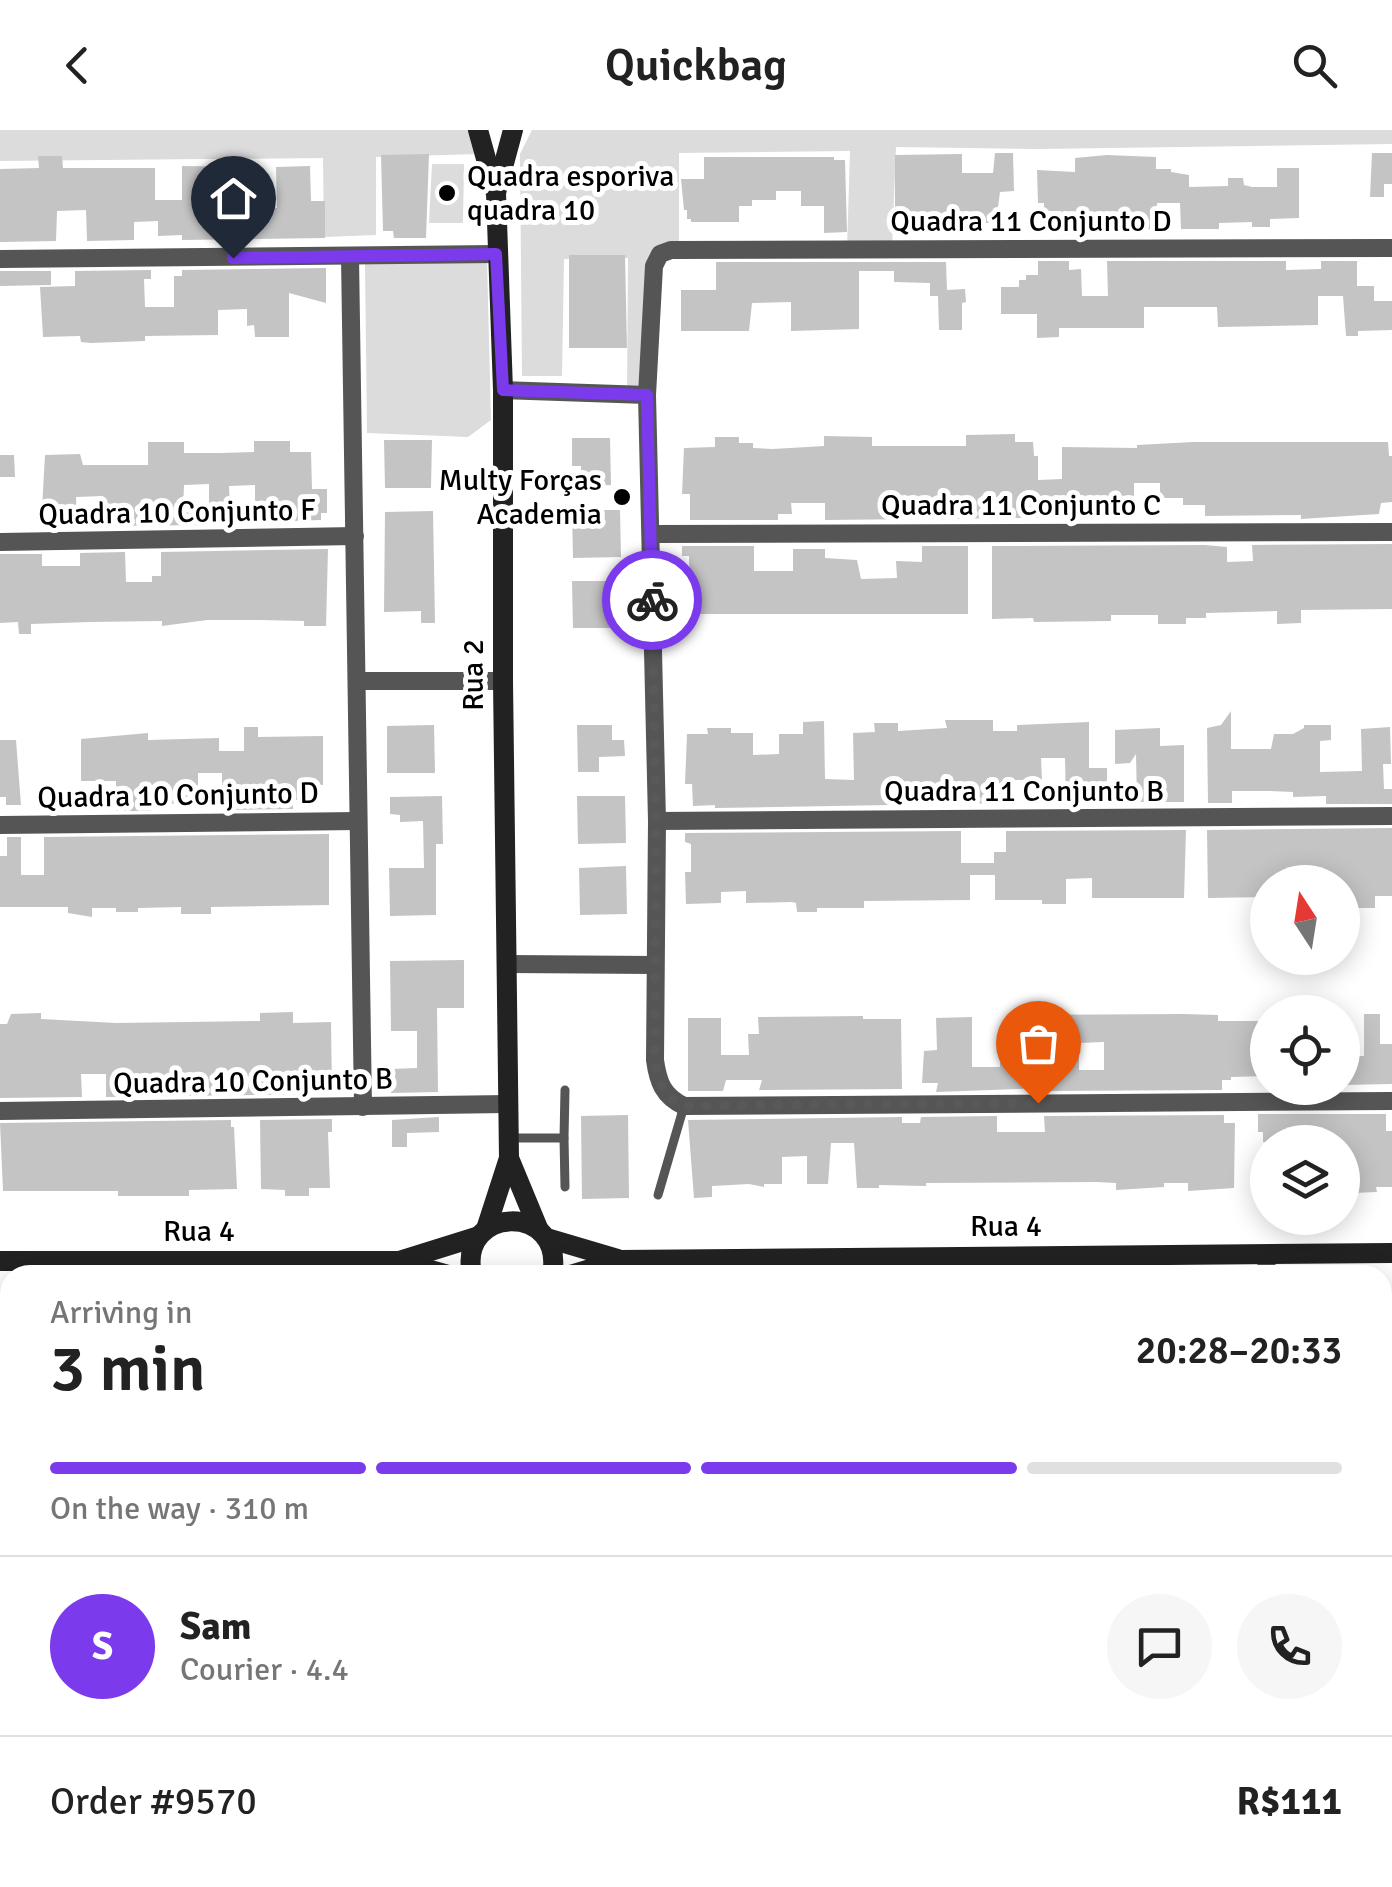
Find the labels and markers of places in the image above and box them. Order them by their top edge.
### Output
pin [191,156,276,259]
place label: Quadra esporiva quadra 10 [467,158,674,229]
marker: Quadra esporiva quadra 10 [436,182,458,204]
place label: Multy Forças Academia [438,462,602,533]
marker: Multy Forças Academia [611,486,633,508]
pin [996,1001,1081,1104]

